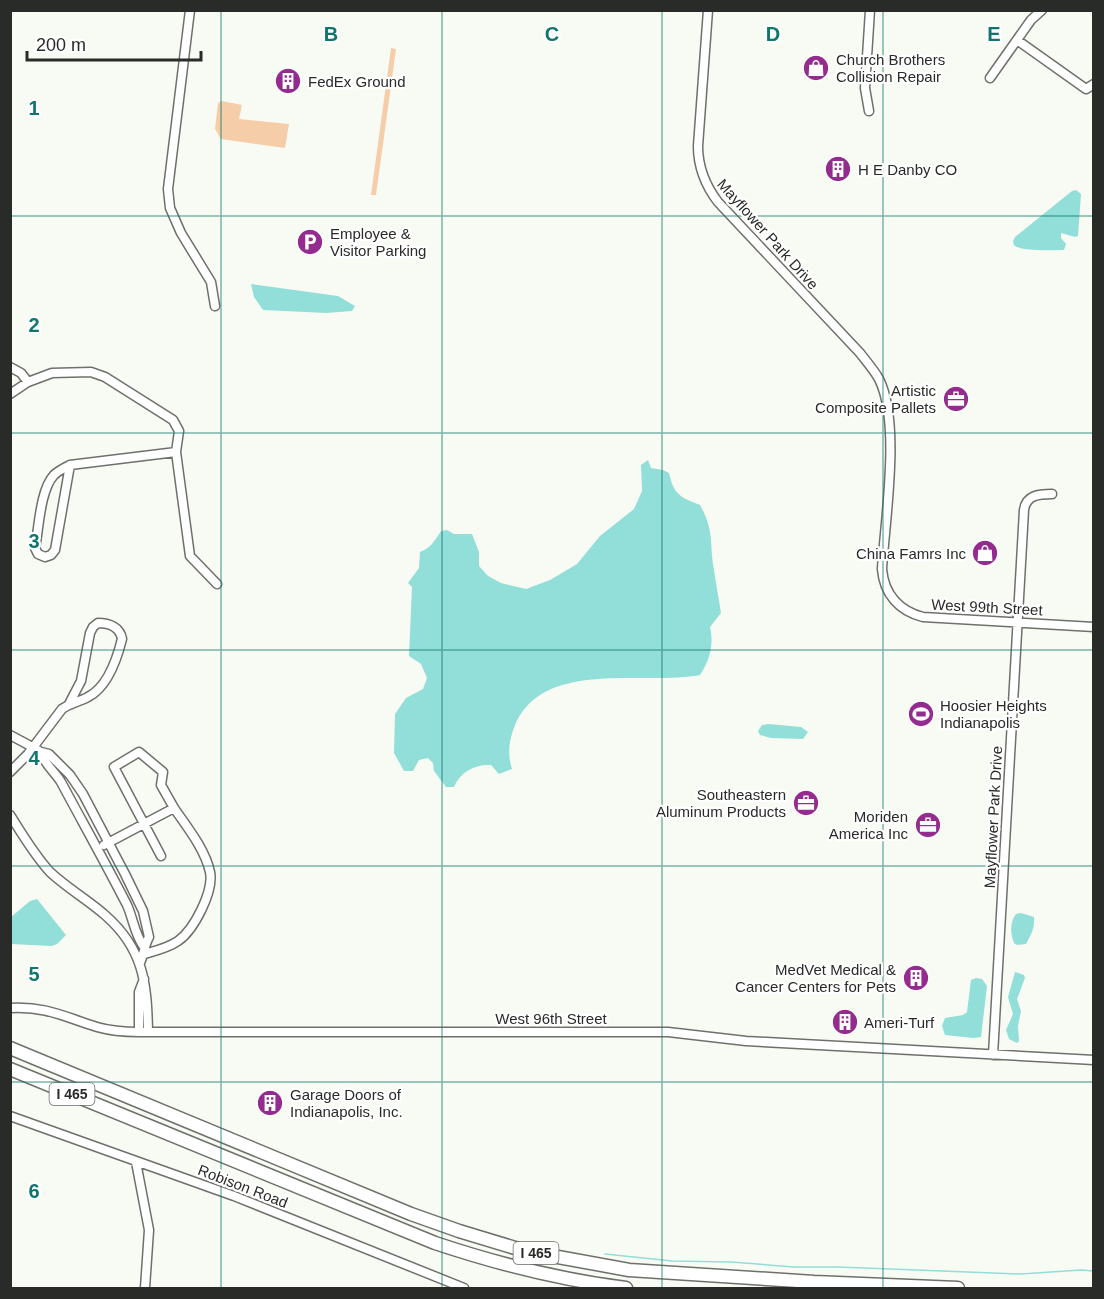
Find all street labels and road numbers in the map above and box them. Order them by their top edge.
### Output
street label: Mayflower Park Drive [714,175,822,293]
street label: West 99th Street [931,596,1044,618]
street label: Mayflower Park Drive [981,745,1005,889]
street label: West 96th Street [495,1010,608,1027]
road number: I 465 [50,1083,94,1105]
street label: Robison Road [196,1161,290,1211]
road number: I 465 [514,1242,558,1264]

